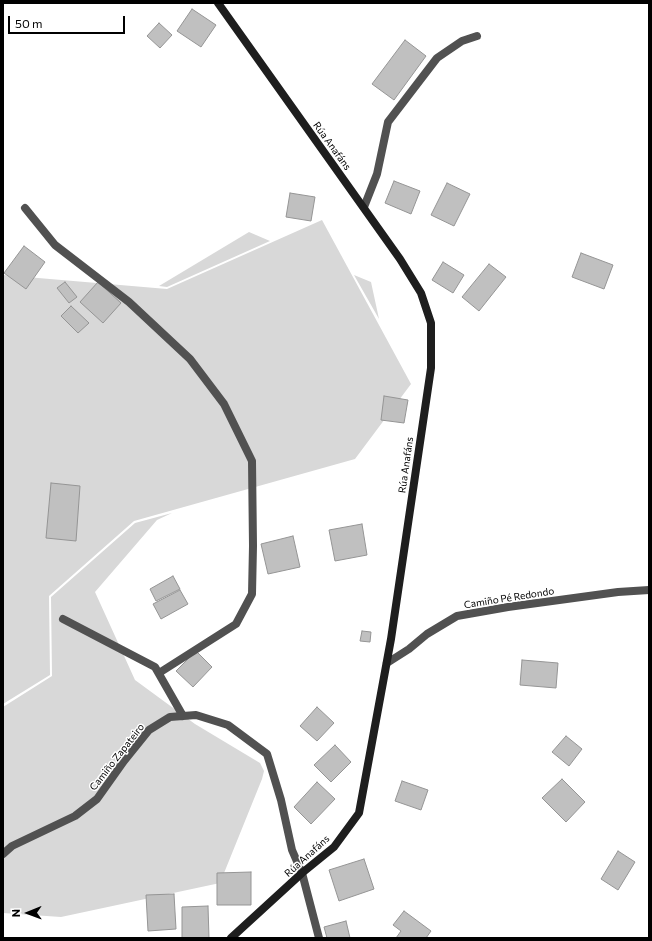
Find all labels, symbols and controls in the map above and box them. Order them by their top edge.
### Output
scale bar [10,8,127,34]
text: 50 m [15,16,43,30]
street label: Rúa Anafáns [311,120,353,172]
street label: Rúa Anafáns [396,436,416,494]
street label: Camiño Pé Redondo [463,585,555,611]
street label: Camiño Zapateiro [87,721,147,793]
street label: Rúa Anafáns [282,833,332,879]
north arrow [8,893,48,933]
text: N [9,909,22,917]

